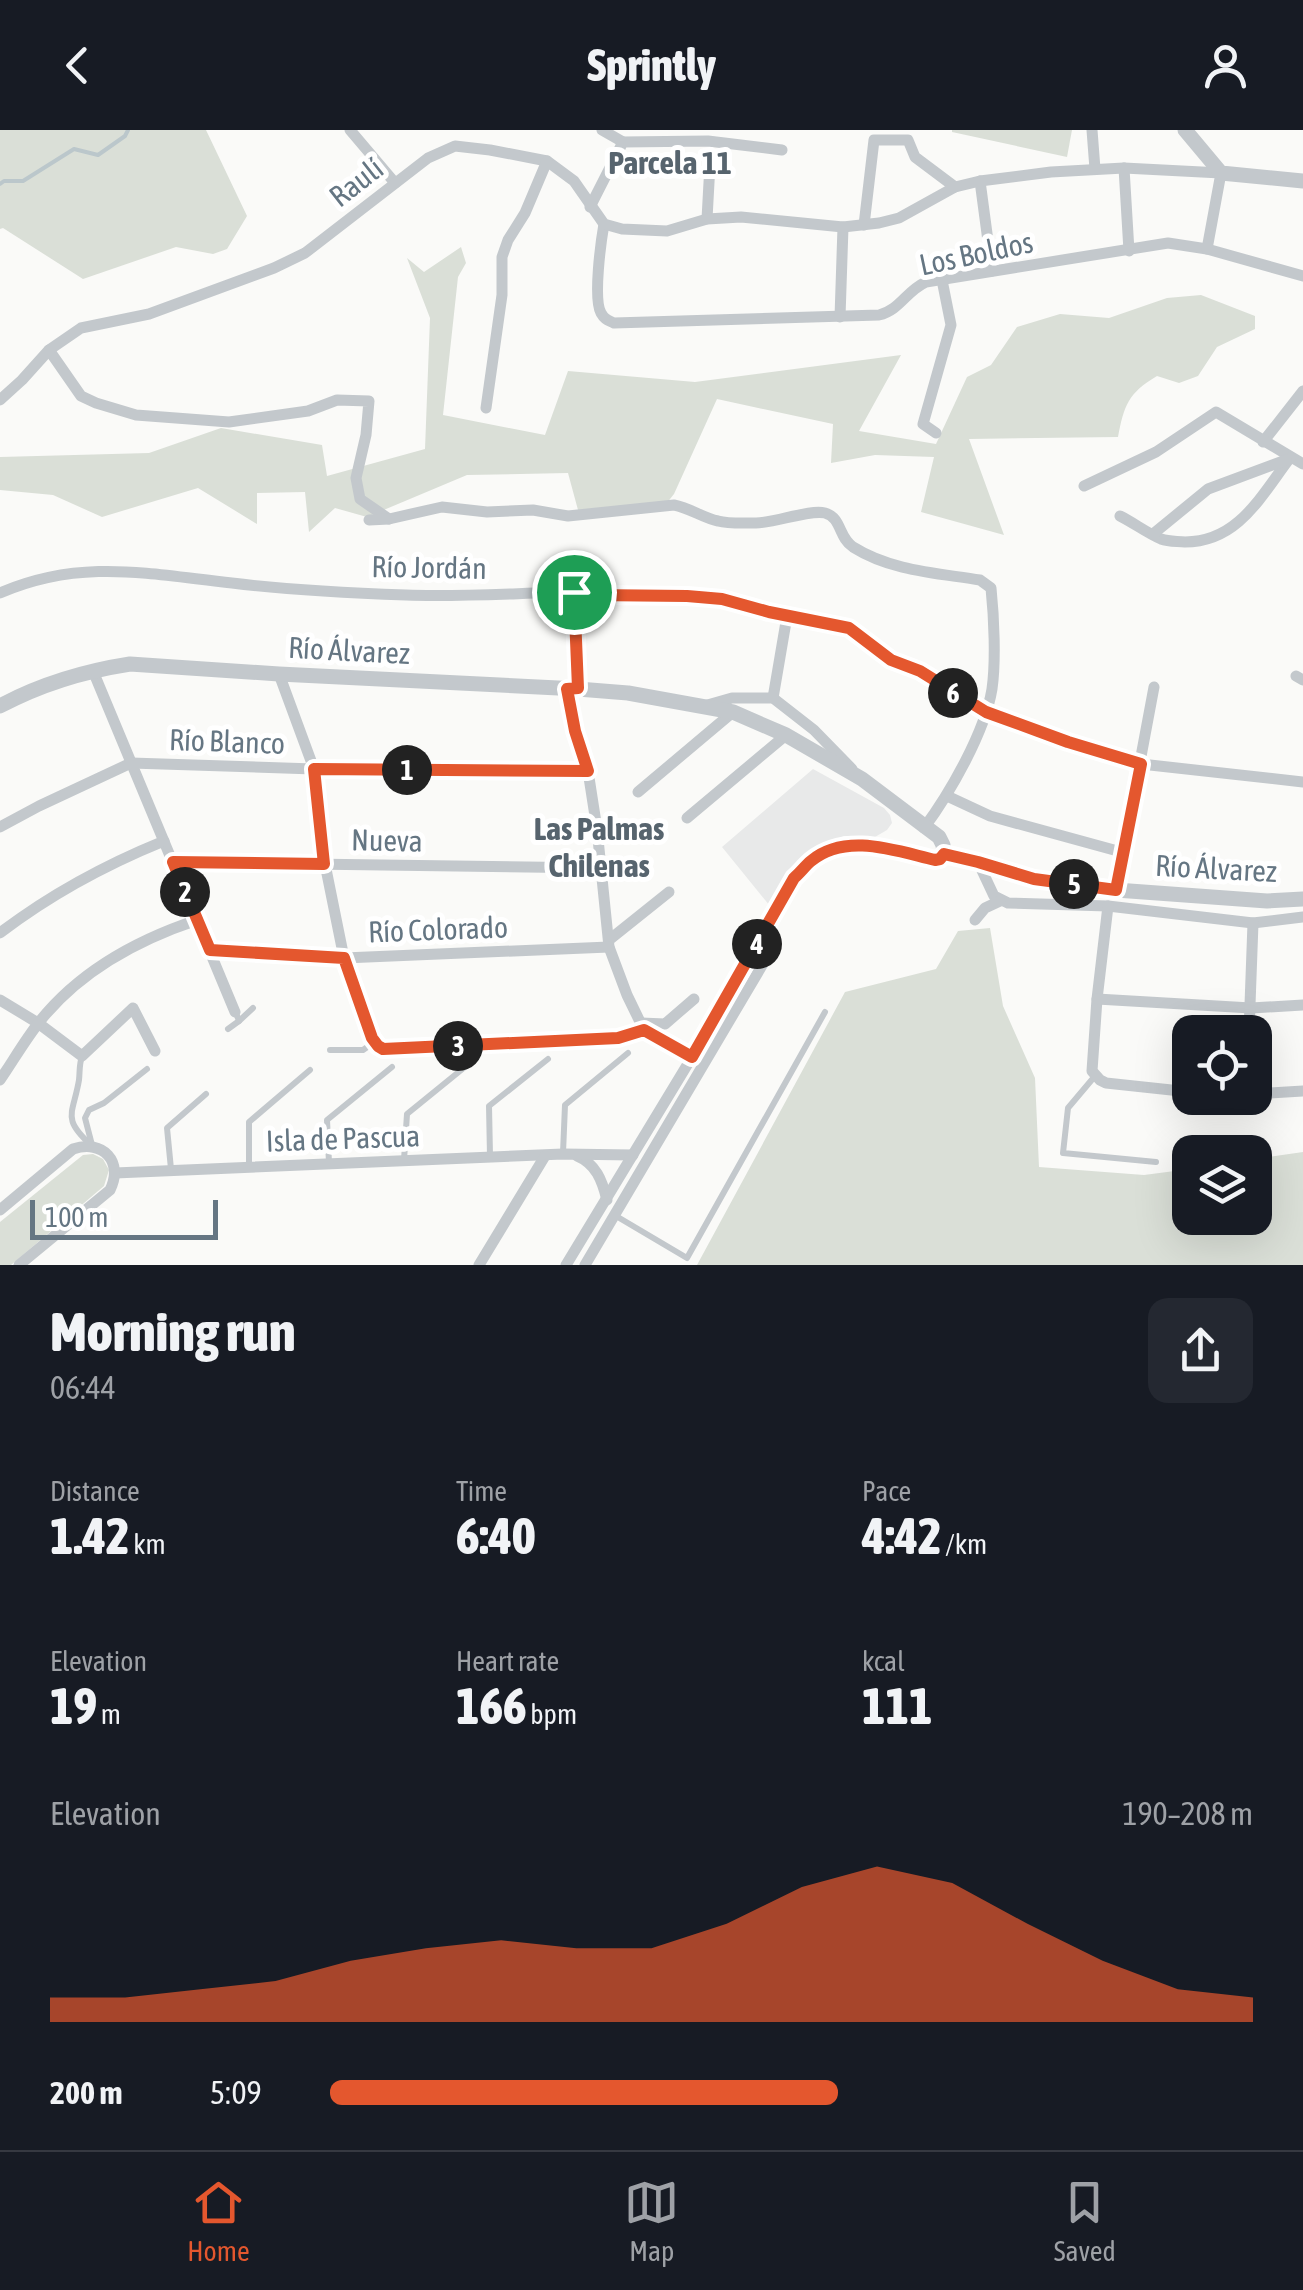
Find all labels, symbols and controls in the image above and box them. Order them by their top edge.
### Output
icon: back [50,38,105,93]
icon: person [1198,38,1253,93]
text: Sprintly [587,39,716,91]
district label: Parcela 11 [608,144,732,181]
street label: Raulí [323,151,390,213]
street label: Los Boldos [916,224,1036,282]
street label: Río Jordán [371,549,487,585]
pin [532,550,617,635]
icon: arrive [547,565,602,620]
street label: Río Álvarez [287,630,411,670]
pin: 6 [928,668,978,718]
text: 6 [946,677,960,709]
street label: Río Blanco [168,722,286,760]
pin: 1 [382,745,432,795]
text: 1 [400,754,414,786]
district label: Las Palmas Chilenas [534,810,664,884]
street label: Nueva [351,822,423,858]
street label: Río Álvarez [1154,848,1278,888]
pin: 5 [1049,859,1099,909]
pin: 2 [160,867,210,917]
text: 5 [1067,868,1081,900]
text: 2 [178,876,192,908]
street label: Río Colorado [367,910,509,948]
pin: 4 [732,919,782,969]
text: 4 [750,928,764,960]
map controls [1172,1015,1272,1235]
button: locate [1172,1015,1272,1115]
pin: 3 [433,1021,483,1071]
text: 3 [451,1030,465,1062]
street label: Isla de Pascua [265,1118,421,1158]
button: layers [1172,1135,1272,1235]
scale bar [30,1195,218,1240]
text: 100 m [45,1201,108,1233]
button: share [1148,1298,1253,1403]
text: Morning run [50,1300,296,1363]
text: 06:44 [50,1369,116,1406]
text: Distance [50,1475,140,1507]
text: Time [456,1475,507,1507]
text: Pace [862,1475,911,1507]
text: 1.42 [50,1507,129,1565]
text: 6:40 [456,1507,535,1565]
text: 4:42 [862,1507,941,1565]
text: km [129,1528,166,1560]
text: /km [941,1528,987,1560]
text: Elevation [50,1645,147,1677]
text: Heart rate [456,1645,559,1677]
text: kcal [862,1645,905,1677]
text: 19 [50,1677,97,1735]
text: 166 [456,1677,527,1735]
text: 111 [862,1677,933,1735]
text: m [97,1698,121,1730]
text: bpm [527,1698,577,1730]
text: Elevation [50,1795,161,1832]
text: 190–208 m [1123,1795,1253,1832]
text: 200 m [50,2074,123,2111]
text: 5:09 [210,2074,261,2111]
tab: Home [187,2175,250,2267]
tab: Map [624,2175,679,2267]
tab: Saved [1054,2175,1116,2267]

